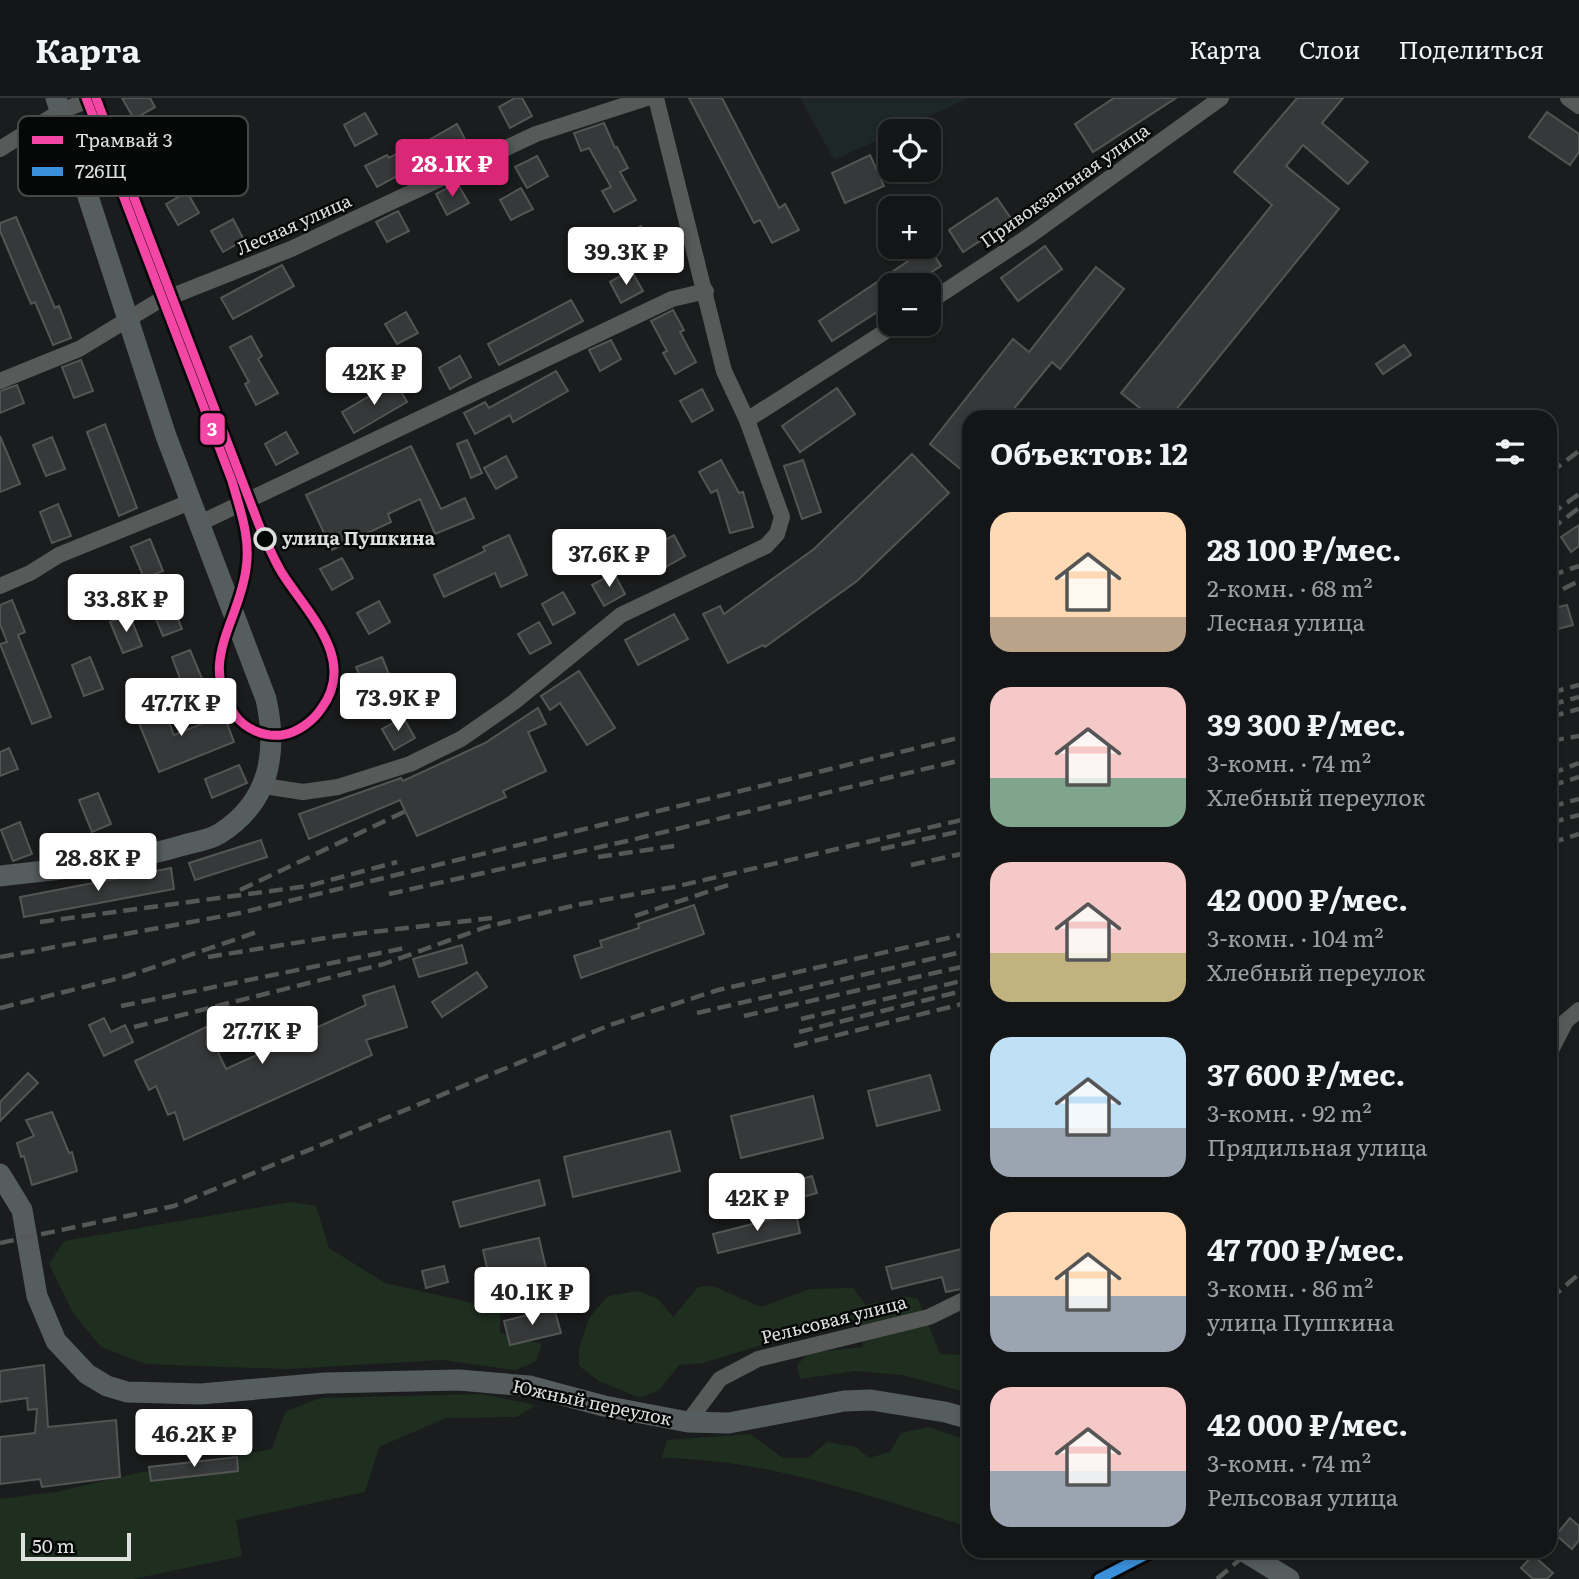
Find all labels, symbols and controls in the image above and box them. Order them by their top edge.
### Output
text: Карта [35,24,141,73]
text: Карта [1189,31,1261,66]
text: Слои [1299,31,1360,66]
text: Поделиться [1398,31,1544,66]
legend [18,116,248,196]
street label: Привокзальная улица [974,116,1155,254]
map controls [878,119,941,336]
button: locate [878,119,941,182]
text: Трамвай 3 [75,125,173,153]
pin: 28.1K ₽ [387,140,517,199]
text: 28.1K ₽ [412,145,492,179]
text: 726Щ [75,156,127,184]
street label: Лесная улица [231,186,356,261]
button: + [878,196,941,259]
pin: 39.3K ₽ [561,228,691,287]
text: 39.3K ₽ [584,233,668,267]
button: − [878,273,941,336]
pin: 42K ₽ [325,348,423,407]
text: 42K ₽ [342,353,406,387]
line badge: 3 [199,412,226,446]
text: 3 [207,414,217,442]
text: Объектов: 12 [990,430,1188,474]
icon: filters [1491,433,1529,471]
place label: улица Пушкина [282,524,436,551]
text: 28 100 ₽/мес. [1207,526,1402,570]
marker: улица Пушкина [254,528,276,550]
pin: 37.6K ₽ [544,530,674,589]
text: 37.6K ₽ [568,535,650,569]
icon: home [1046,540,1130,624]
text: 2-комн. · 68 m² [1207,570,1373,604]
pin: 33.8K ₽ [61,574,191,634]
text: 33.8K ₽ [84,580,168,614]
text: Лесная улица [1207,604,1365,638]
pin: 73.9K ₽ [333,674,463,733]
pin: 47.7K ₽ [116,678,246,738]
text: 73.9K ₽ [356,679,440,713]
text: 47.7K ₽ [141,684,221,718]
text: 39 300 ₽/мес. [1207,701,1406,745]
icon: home [1046,715,1130,799]
text: 3-комн. · 74 m² [1207,745,1371,779]
text: Хлебный переулок [1207,779,1425,813]
pin: 28.8K ₽ [33,834,163,893]
text: 28.8K ₽ [55,839,141,873]
text: 42 000 ₽/мес. [1207,876,1408,920]
icon: home [1046,890,1130,974]
text: 3-комн. · 104 m² [1207,920,1384,954]
text: Хлебный переулок [1207,954,1425,988]
pin: 27.7K ₽ [197,1006,327,1066]
text: 27.7K ₽ [223,1012,301,1046]
text: 37 600 ₽/мес. [1207,1051,1405,1095]
icon: home [1046,1065,1130,1149]
text: 3-комн. · 92 m² [1207,1095,1372,1129]
text: Прядильная улица [1207,1129,1428,1163]
pin: 42K ₽ [708,1174,806,1233]
text: 42K ₽ [725,1179,789,1213]
text: 47 700 ₽/мес. [1207,1226,1405,1270]
icon: home [1046,1240,1130,1324]
pin: 40.1K ₽ [467,1268,597,1327]
text: 3-комн. · 86 m² [1207,1270,1373,1304]
text: 40.1K ₽ [490,1273,574,1307]
street label: Рельсовая улица [758,1287,910,1350]
text: улица Пушкина [1207,1304,1394,1338]
street label: Южный переулок [510,1371,675,1432]
text: 42 000 ₽/мес. [1207,1401,1408,1445]
pin: 46.2K ₽ [129,1410,259,1469]
text: 46.2K ₽ [151,1415,237,1449]
icon: home [1046,1415,1130,1499]
text: 3-комн. · 74 m² [1207,1445,1371,1479]
text: Рельсовая улица [1207,1479,1398,1513]
scale bar [21,1530,131,1562]
text: 50 m [32,1531,75,1559]

